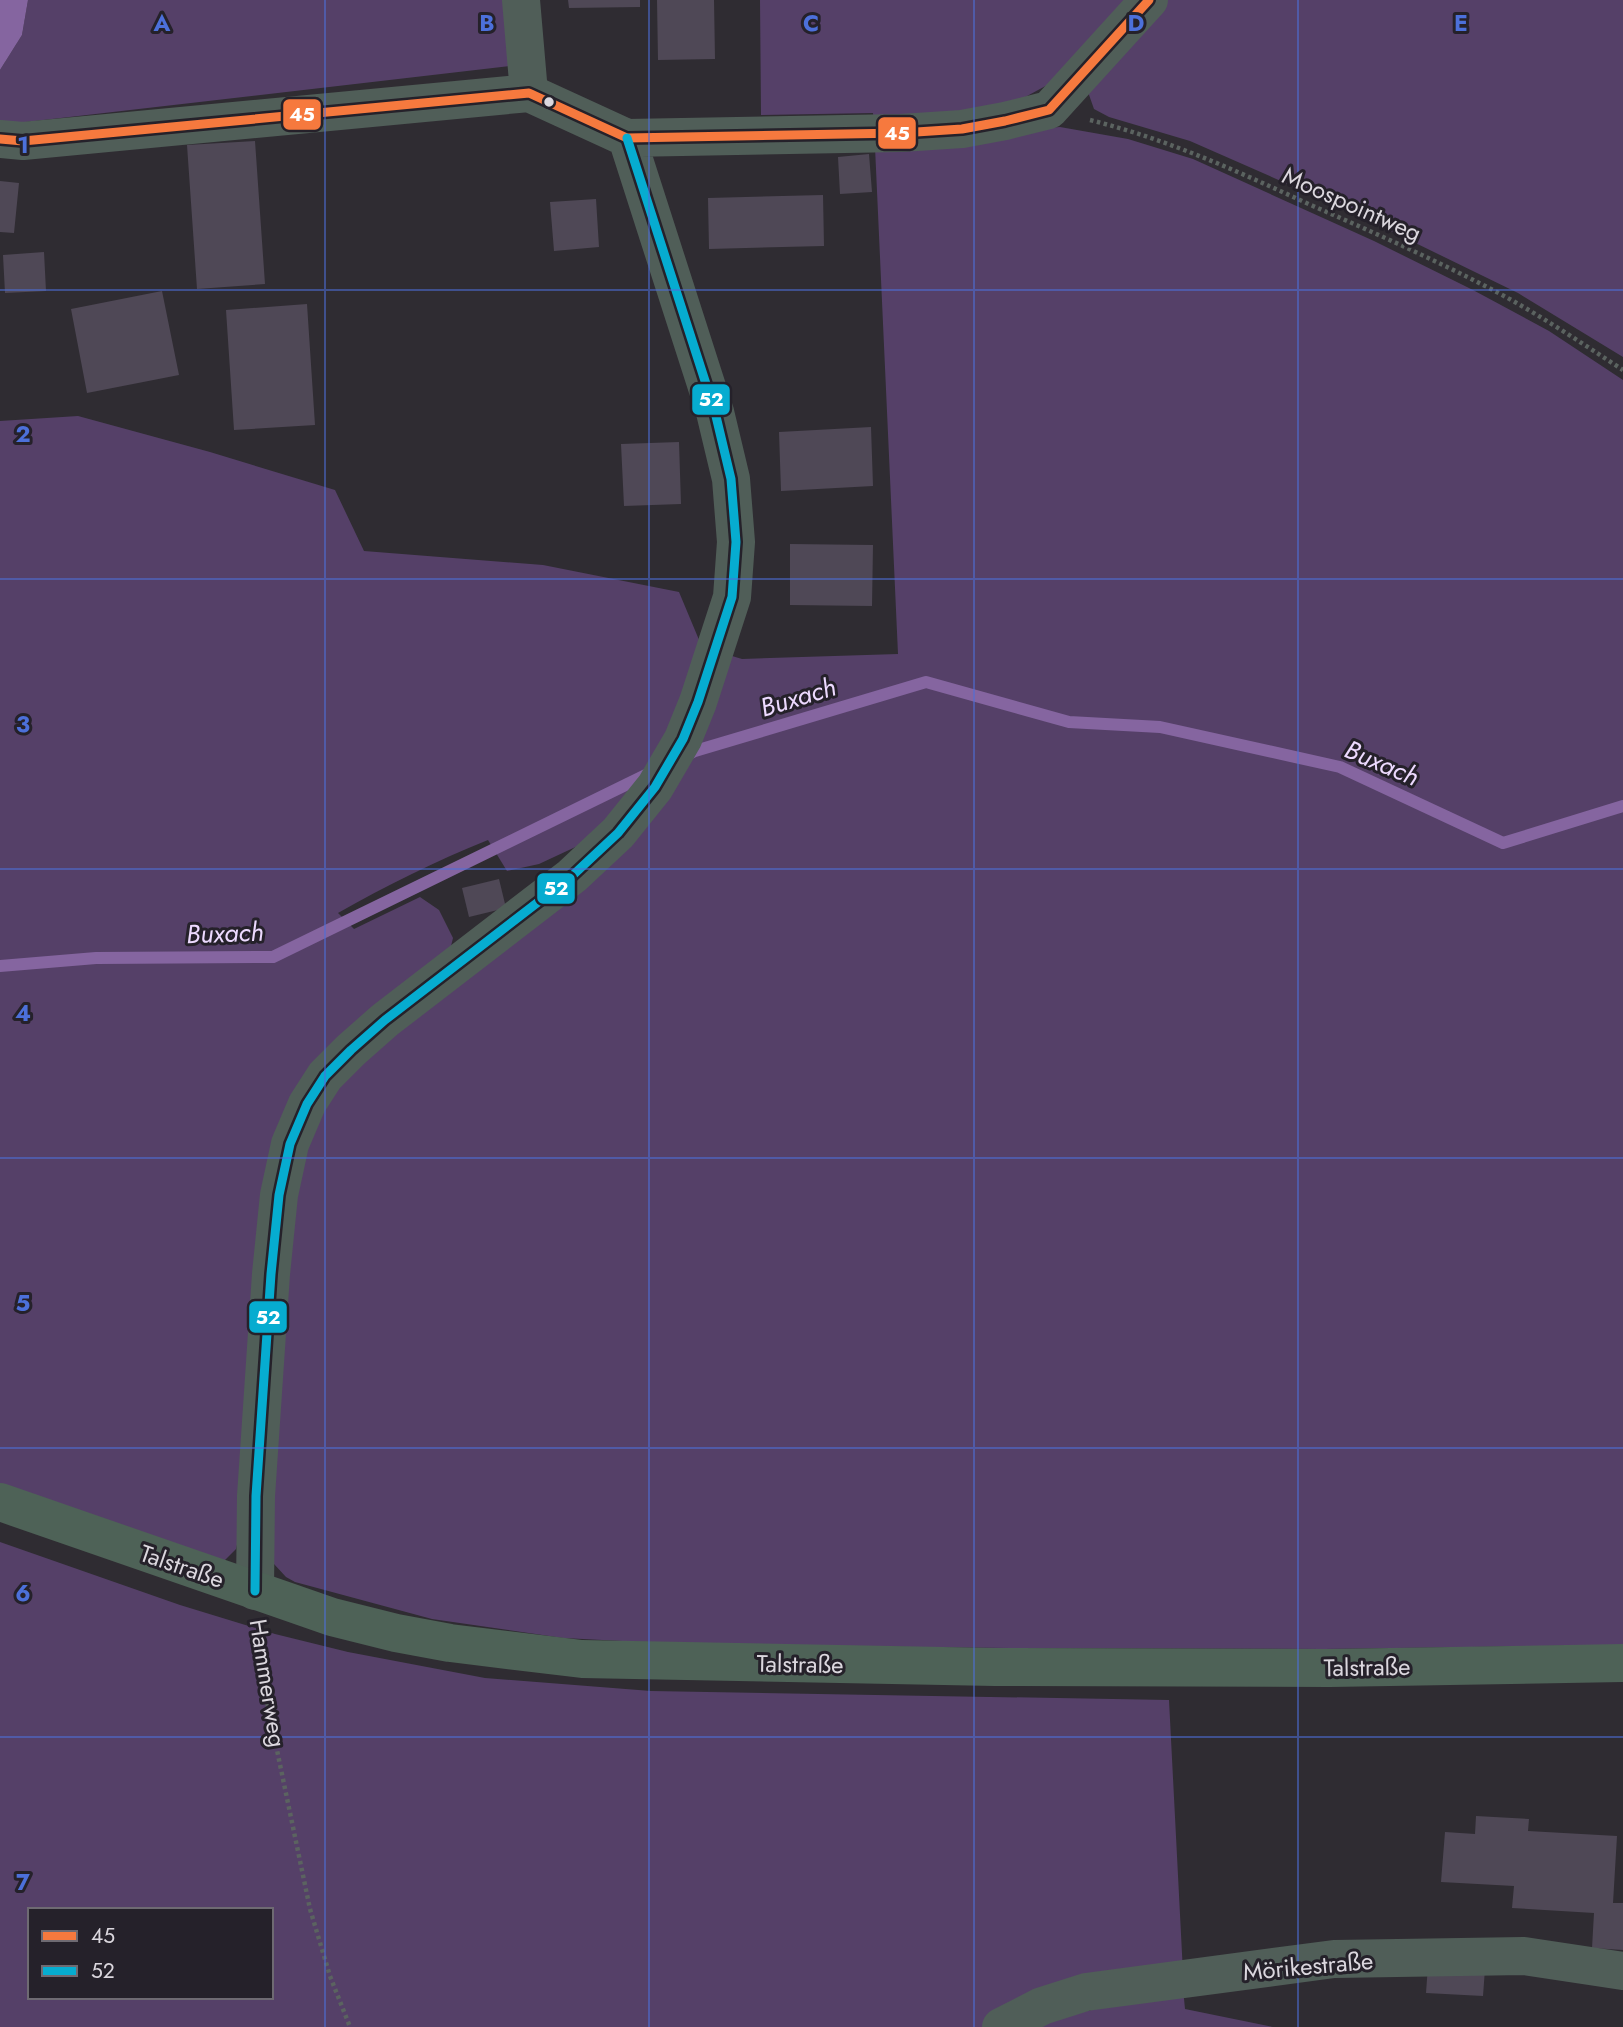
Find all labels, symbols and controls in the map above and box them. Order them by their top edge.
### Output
text: A [153,6,171,40]
text: B [479,6,495,40]
text: C [803,6,819,40]
text: D [1128,6,1145,40]
text: E [1454,6,1468,40]
unlabelled marker [542,95,556,109]
line badge: 45 [282,98,322,131]
text: 45 [289,101,315,128]
line badge: 45 [877,116,917,150]
text: 45 [884,120,910,147]
text: 1 [17,128,29,162]
street label: Moospointweg [1277,158,1427,250]
line badge: 52 [691,383,731,416]
text: 52 [699,386,723,413]
text: 2 [15,417,31,451]
water label: Buxach [755,667,841,727]
text: 3 [16,707,30,741]
water label: Buxach [1339,730,1425,796]
line badge: 52 [536,872,576,905]
text: 52 [544,875,568,902]
water label: Buxach [186,913,264,953]
text: 4 [15,996,31,1030]
text: 5 [16,1286,30,1320]
line badge: 52 [248,1300,288,1334]
text: 52 [256,1304,280,1331]
street label: Talstraße [135,1535,229,1597]
text: 6 [15,1576,31,1610]
street label: Hammerweg [241,1616,295,1750]
street label: Talstraße [756,1646,844,1682]
street label: Talstraße [1323,1649,1411,1685]
text: 7 [16,1865,30,1899]
legend [28,1908,273,1999]
text: 45 [91,1921,115,1951]
street label: Mörikestraße [1241,1943,1375,1989]
text: 52 [91,1956,115,1986]

